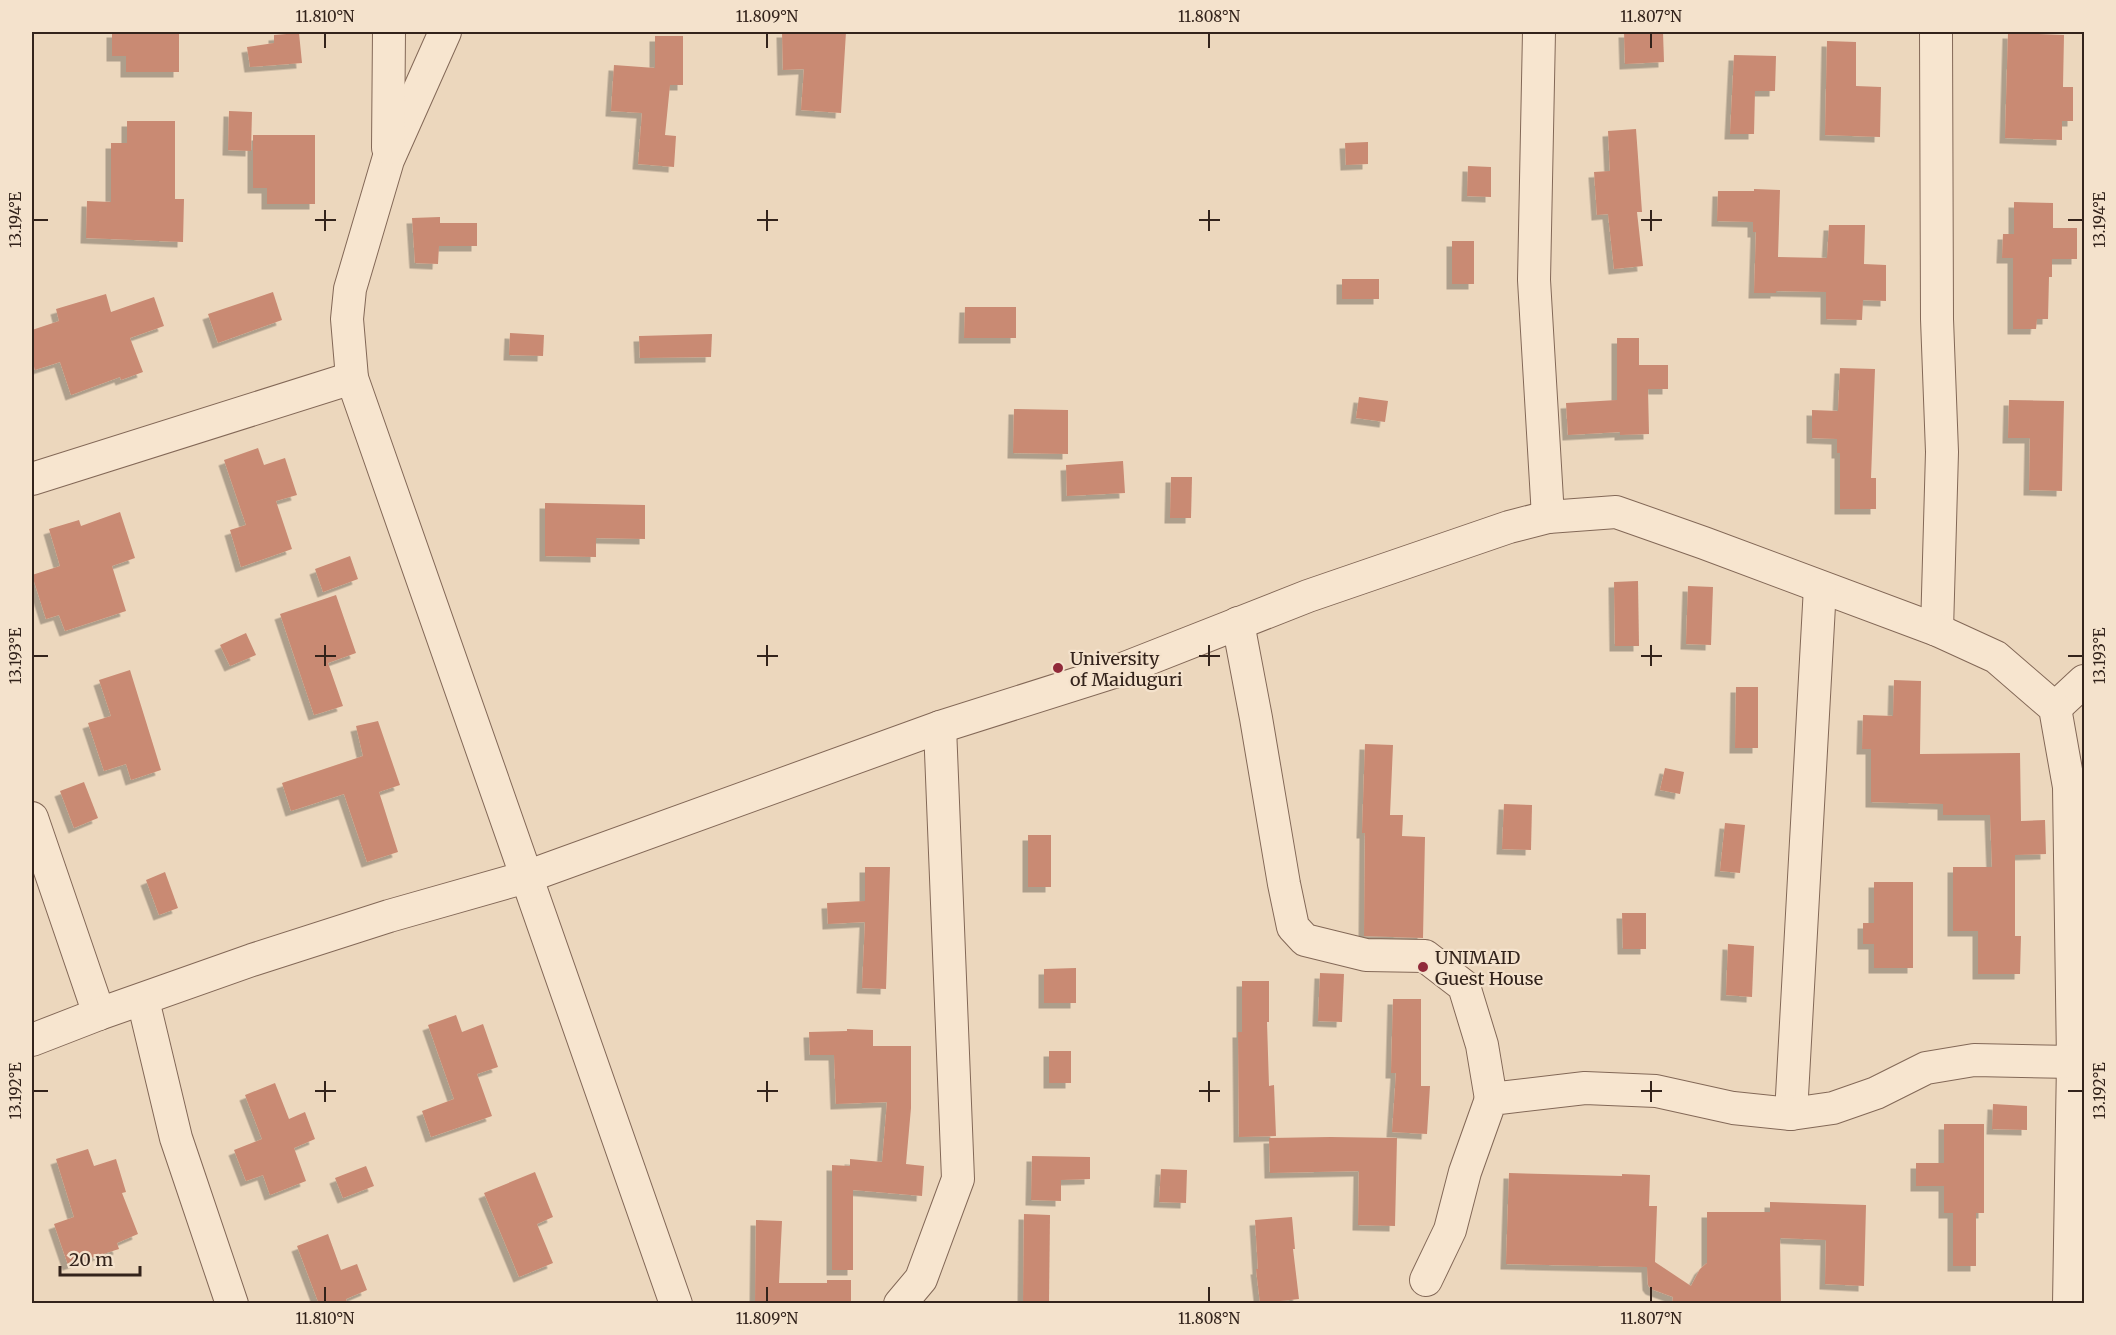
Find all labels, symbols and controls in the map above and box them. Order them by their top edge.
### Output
text: 11.810°N [296,7,355,26]
text: 11.809°N [736,7,799,26]
text: 11.808°N [1178,7,1240,26]
text: 11.807°N [1620,7,1682,26]
text: 13.194°E [6,192,25,248]
text: 13.194°E [2090,192,2109,248]
text: 13.193°E [6,627,25,684]
text: 13.193°E [2090,627,2109,684]
place label: University of Maiduguri [1070,647,1183,691]
marker: University of Maiduguri [1051,661,1065,675]
place label: UNIMAID Guest House [1435,946,1543,990]
marker: UNIMAID Guest House [1416,960,1430,974]
text: 13.192°E [6,1062,25,1119]
text: 13.192°E [2090,1062,2109,1119]
scale bar [60,1239,140,1277]
text: 20 m [69,1248,113,1271]
text: 11.810°N [296,1309,355,1328]
text: 11.809°N [736,1309,799,1328]
text: 11.808°N [1178,1309,1240,1328]
text: 11.807°N [1620,1309,1682,1328]

